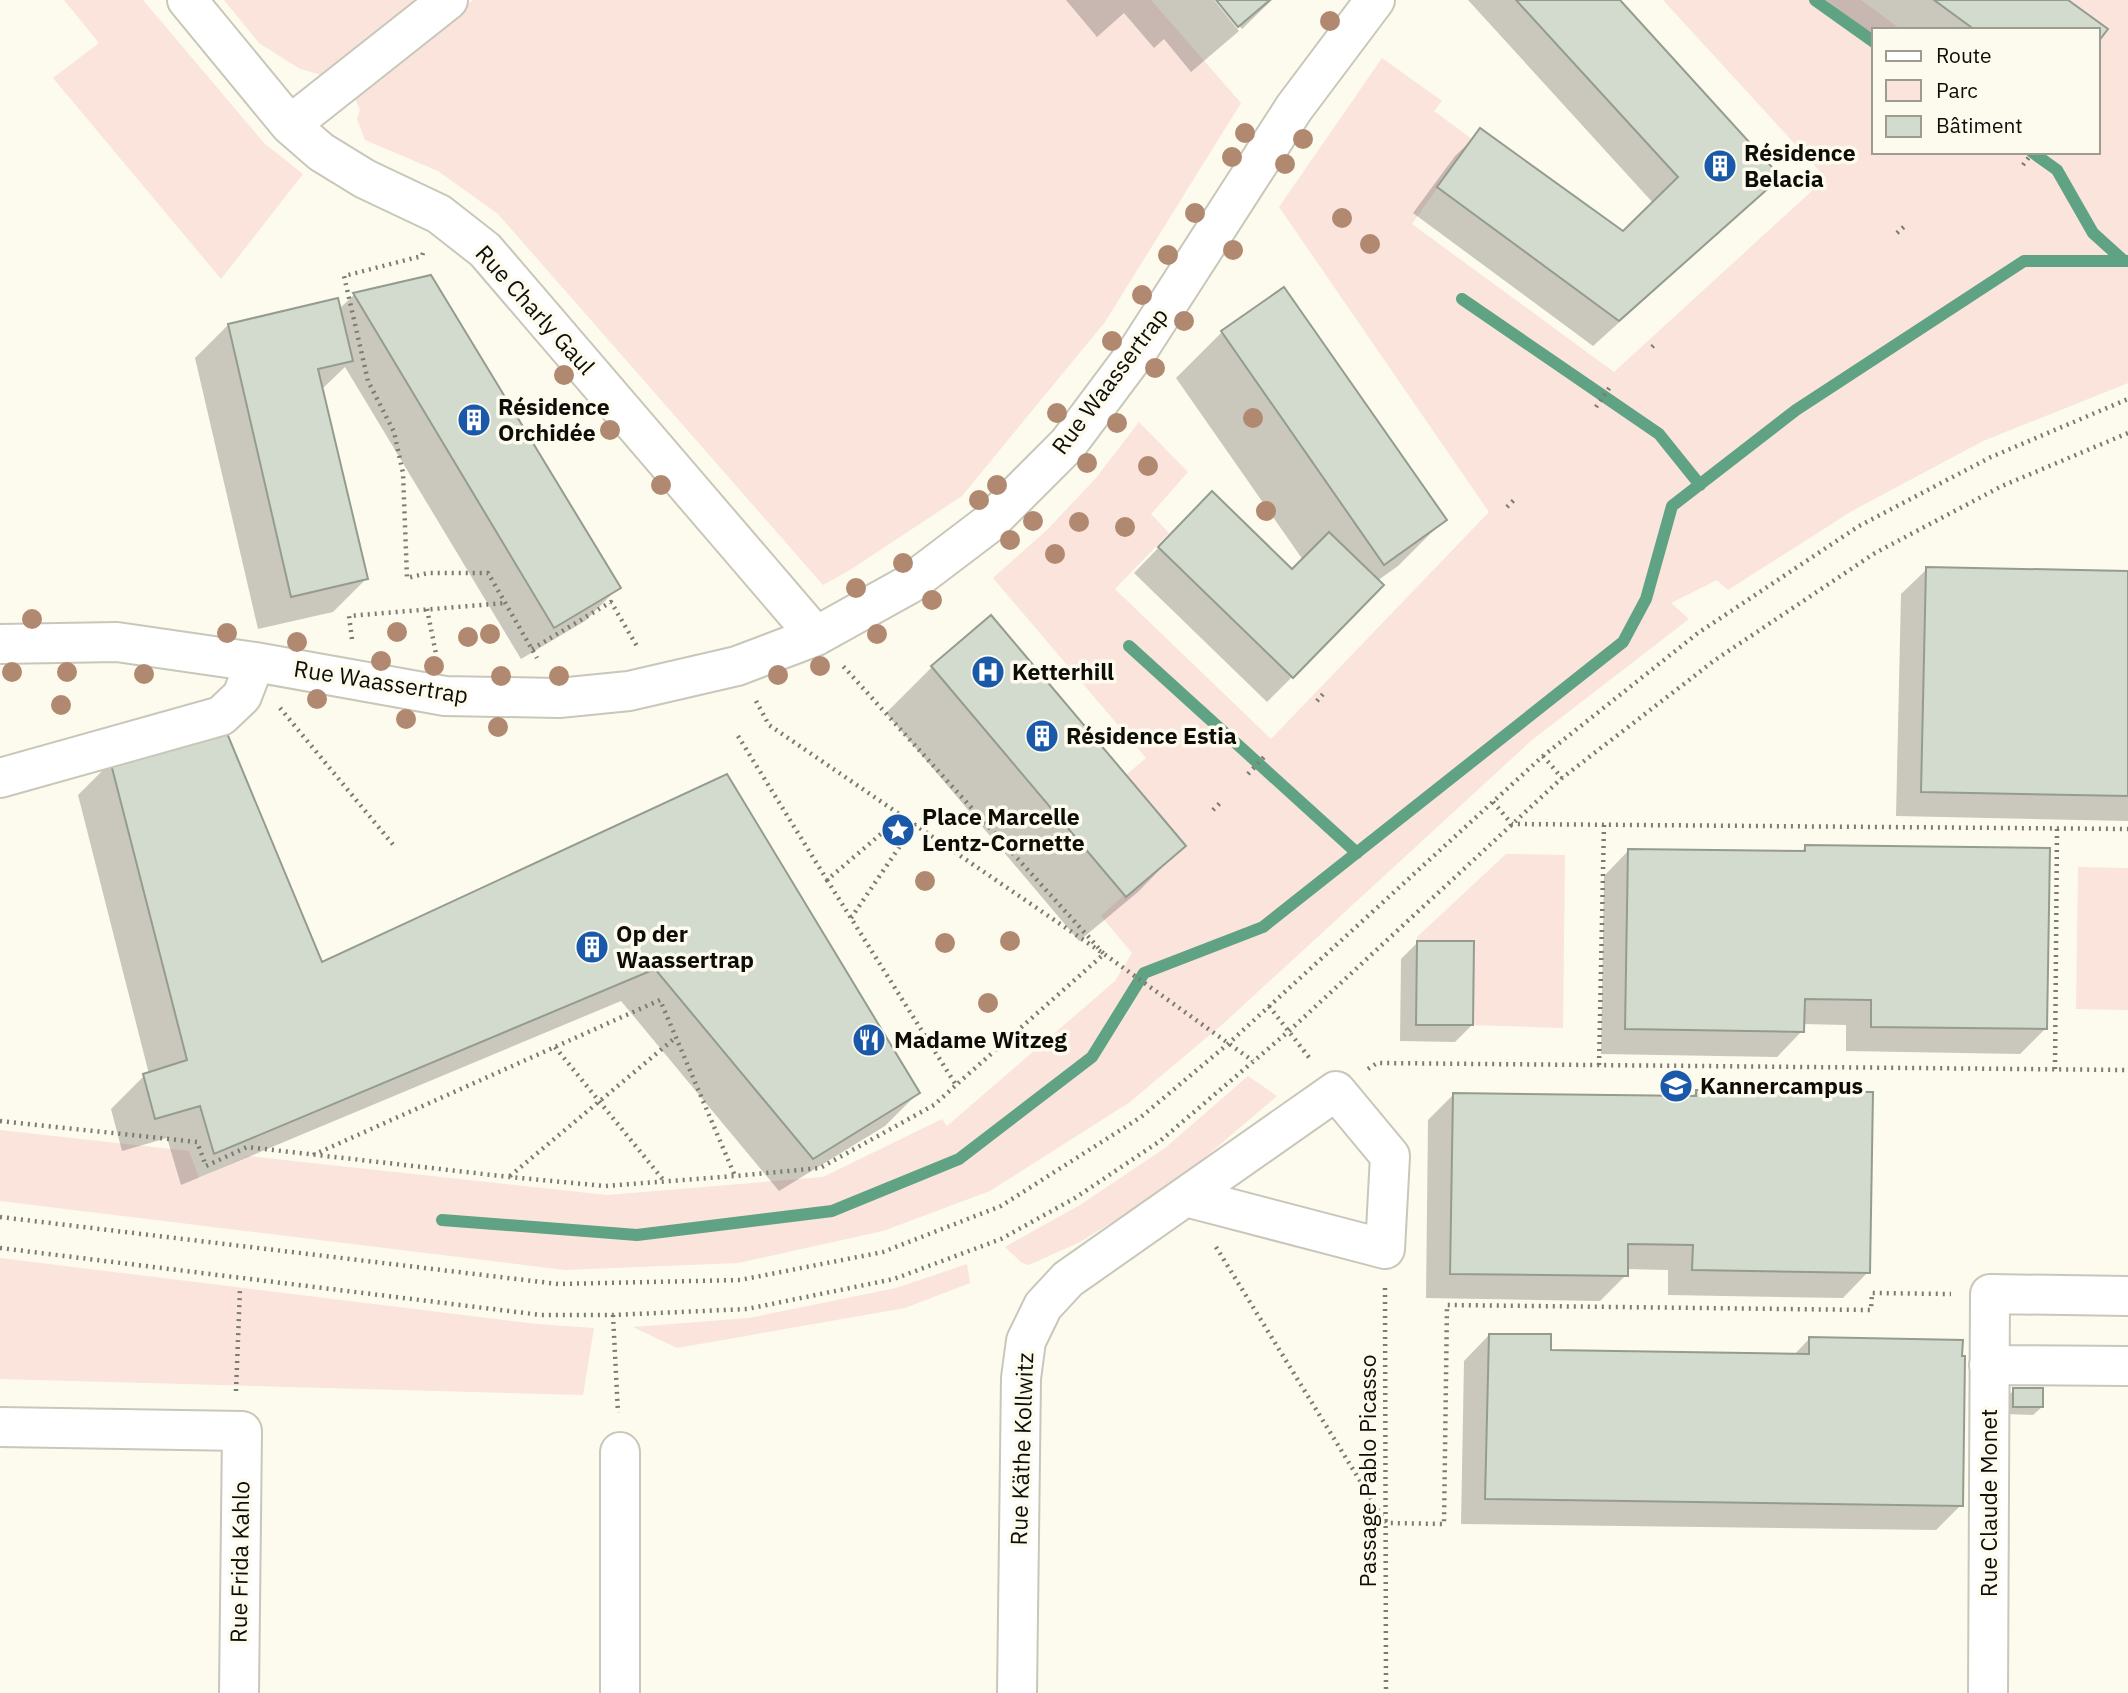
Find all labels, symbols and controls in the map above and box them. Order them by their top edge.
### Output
legend [1872,28,2100,154]
text: Route [1936,41,1992,69]
text: Parc [1936,76,1978,104]
text: Bâtiment [1936,111,2023,139]
place label: Résidence Belacia [1744,137,1856,193]
building icon: Résidence Belacia [1701,147,1739,185]
street label: Rue Charly Gaul [470,238,602,380]
street label: Rue Waassertrap [1044,301,1174,460]
place label: Résidence Orchidée [498,391,610,447]
building icon: Résidence Orchidée [455,401,493,439]
street label: Rue Waassertrap [292,652,470,710]
hospital icon: Ketterhill [969,653,1007,691]
place label: Ketterhill [1012,656,1114,686]
building icon: Résidence Estia [1023,717,1061,755]
place label: Résidence Estia [1066,720,1237,750]
place label: Place Marcelle Lentz-Cornette [922,801,1085,857]
place icon: Place Marcelle Lentz-Cornette [879,811,917,849]
place label: Op der Waassertrap [616,918,754,974]
building icon: Op der Waassertrap [573,928,611,966]
restaurant icon: Madame Witzeg [850,1021,888,1059]
place label: Madame Witzeg [894,1024,1067,1054]
school or university icon: Kannercampus [1657,1067,1695,1105]
place label: Kannercampus [1700,1070,1863,1100]
street label: Rue Käthe Kollwitz [1003,1352,1039,1546]
street label: Passage Pablo Picasso [1352,1354,1382,1588]
street label: Rue Claude Monet [1973,1409,2003,1597]
street label: Rue Frida Kahlo [223,1481,255,1643]

